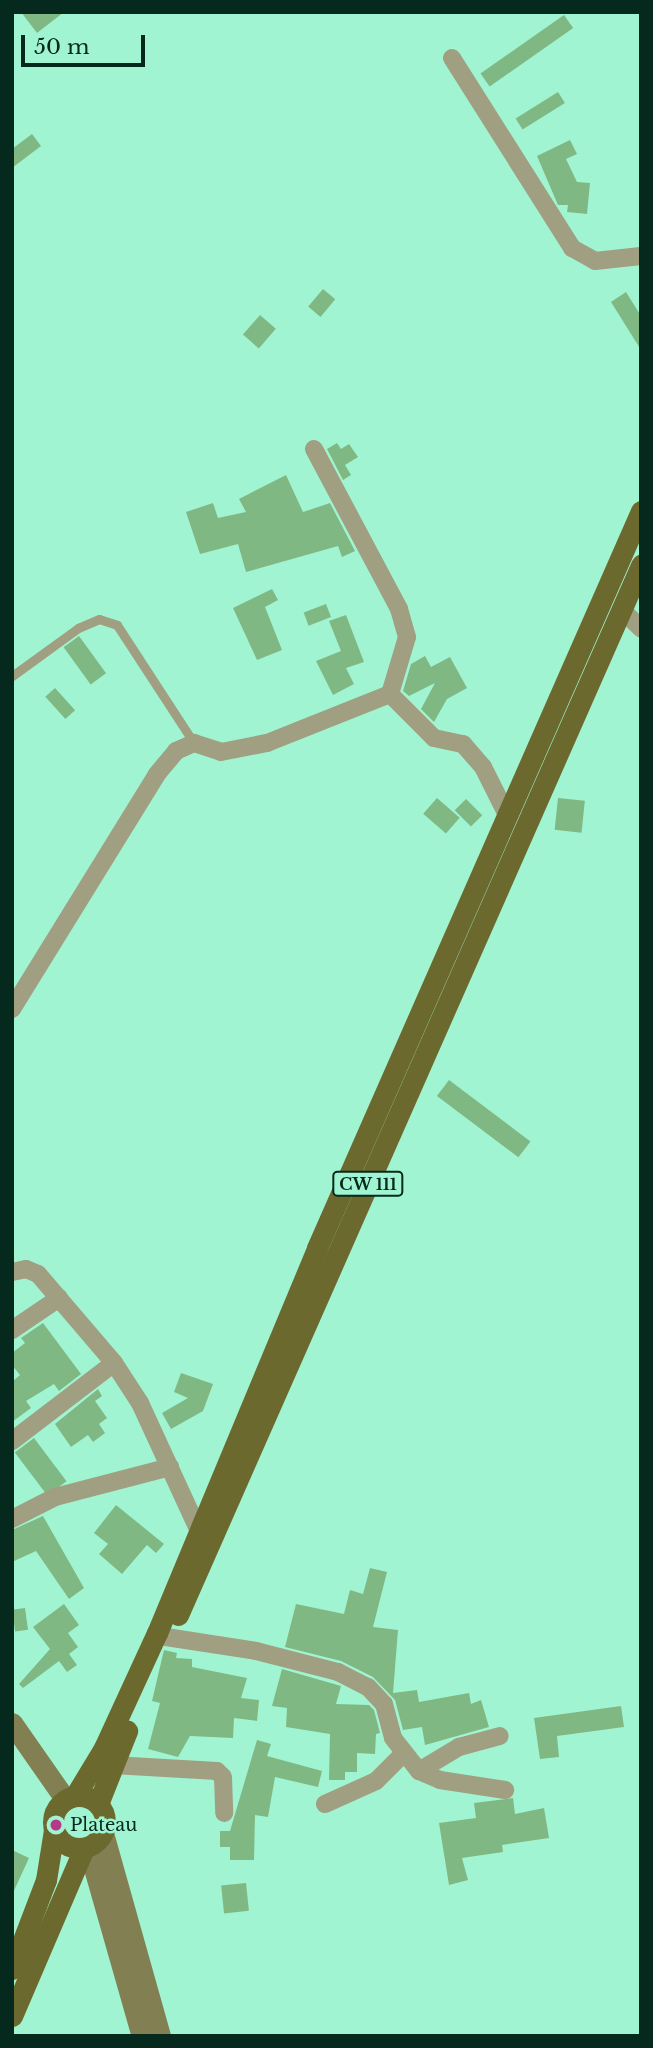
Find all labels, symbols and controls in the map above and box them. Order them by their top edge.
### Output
scale bar [24,21,149,65]
text: 50 m [34,34,89,60]
road number: CW 111 [331,1172,405,1196]
place label: Plateau [70,1814,137,1836]
marker: Plateau [48,1817,64,1833]

